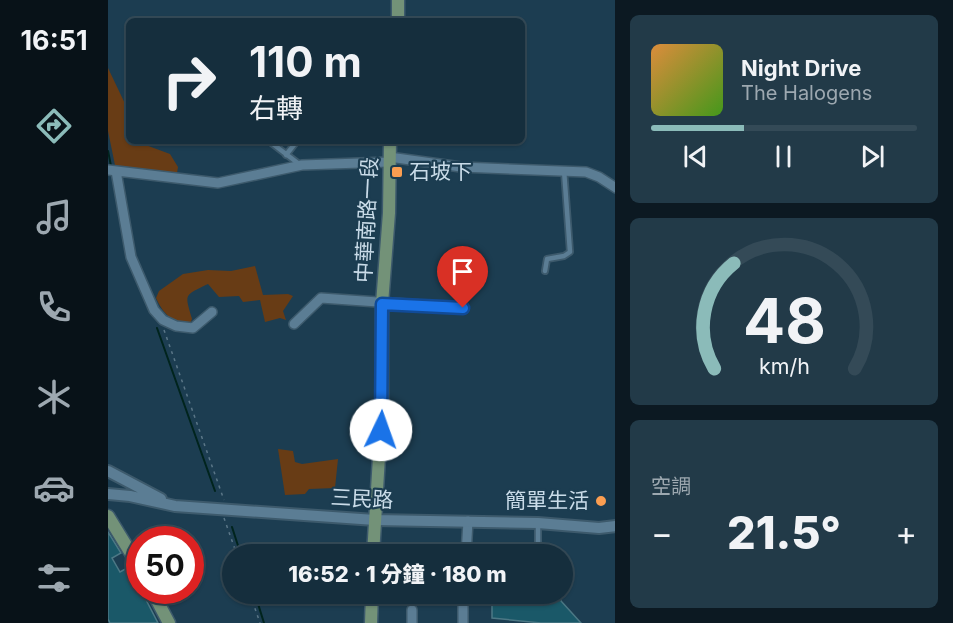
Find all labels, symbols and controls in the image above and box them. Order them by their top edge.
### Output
text: 16:51 [20,24,88,57]
text: 110 m [249,36,362,87]
icon: right [150,42,228,120]
text: Night Drive [741,55,861,81]
text: The Halogens [741,81,872,105]
text: 右轉 [249,92,303,125]
icon: directions [33,105,75,147]
icon: previous [679,140,712,173]
icon: pause [767,140,800,173]
icon: next [856,140,889,173]
street label: 中華南路一段 [351,156,382,284]
place label: 石坡下 [409,159,472,184]
marker: 石坡下 [390,165,404,179]
icon: music [33,196,75,238]
pin [437,246,488,308]
icon: arrive [446,255,479,288]
text: 48 [743,283,825,358]
icon: phone [33,286,75,328]
text: km/h [759,353,809,379]
icon: climate [33,376,75,418]
position arrow [349,398,413,462]
icon: car [33,467,75,509]
text: 空調 [651,474,691,498]
street label: 三民路 [330,484,394,513]
place label: 簡單生活 [505,488,589,513]
marker: 簡單生活 [594,494,608,508]
text: 21.5° [727,505,841,560]
text: − [651,513,673,553]
text: + [895,513,917,553]
speed limit sign: 50 [126,526,204,604]
icon: filters [33,557,75,599]
text: 16:52 · 1 分鐘 · 180 m [288,561,507,587]

